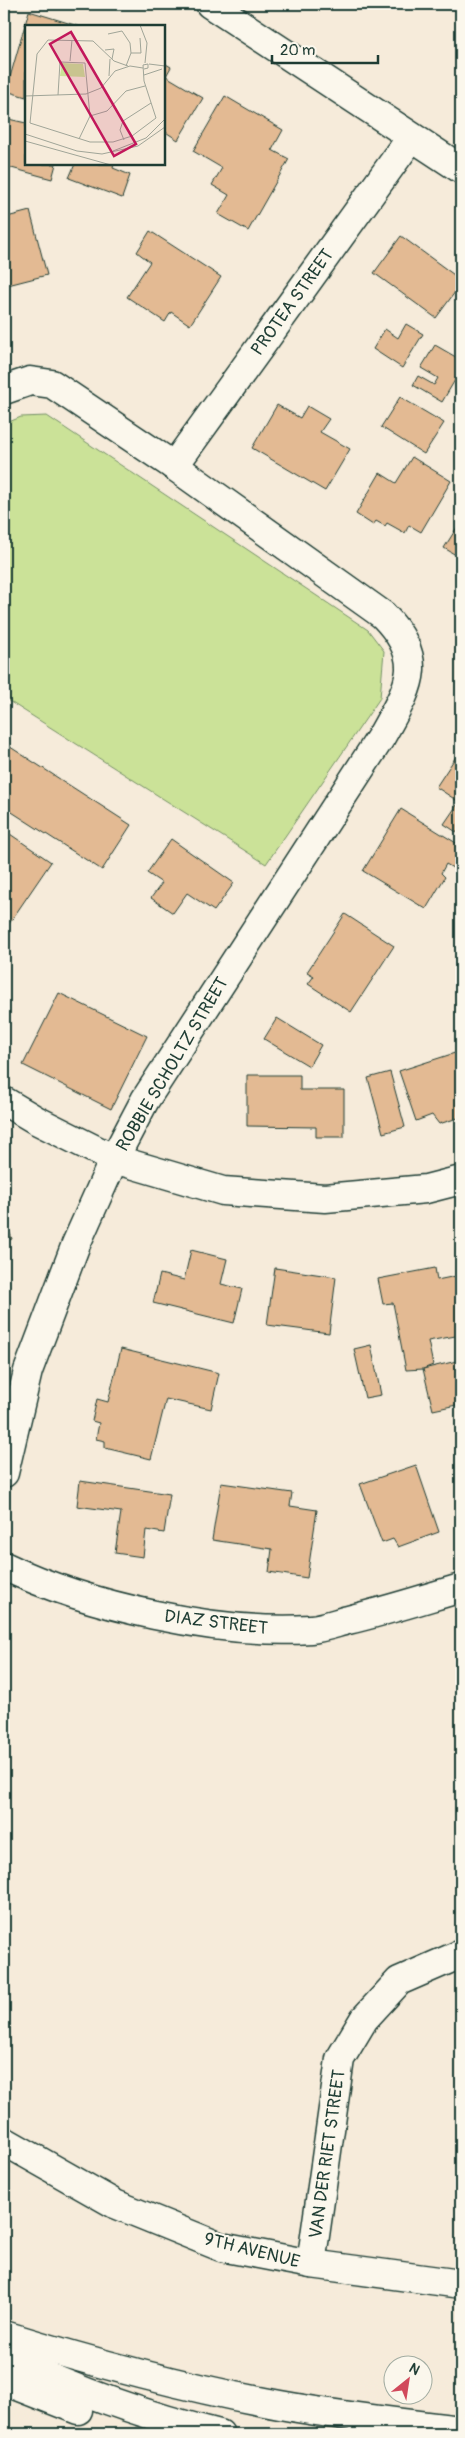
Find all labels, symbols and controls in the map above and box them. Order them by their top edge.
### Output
inset map [25,25,165,165]
scale bar [272,32,379,64]
text: 20 m [280,41,315,60]
street label: PROTEA STREET [246,244,339,360]
street label: ROBBIE SCHOLTZ STREET [111,973,234,1156]
street label: DIAZ STREET [163,1605,269,1640]
street label: VAN DER RIET STREET [304,2068,351,2240]
street label: 9TH AVENUE [202,2227,302,2273]
north arrow [382,2356,432,2406]
text: N [406,2359,423,2379]

